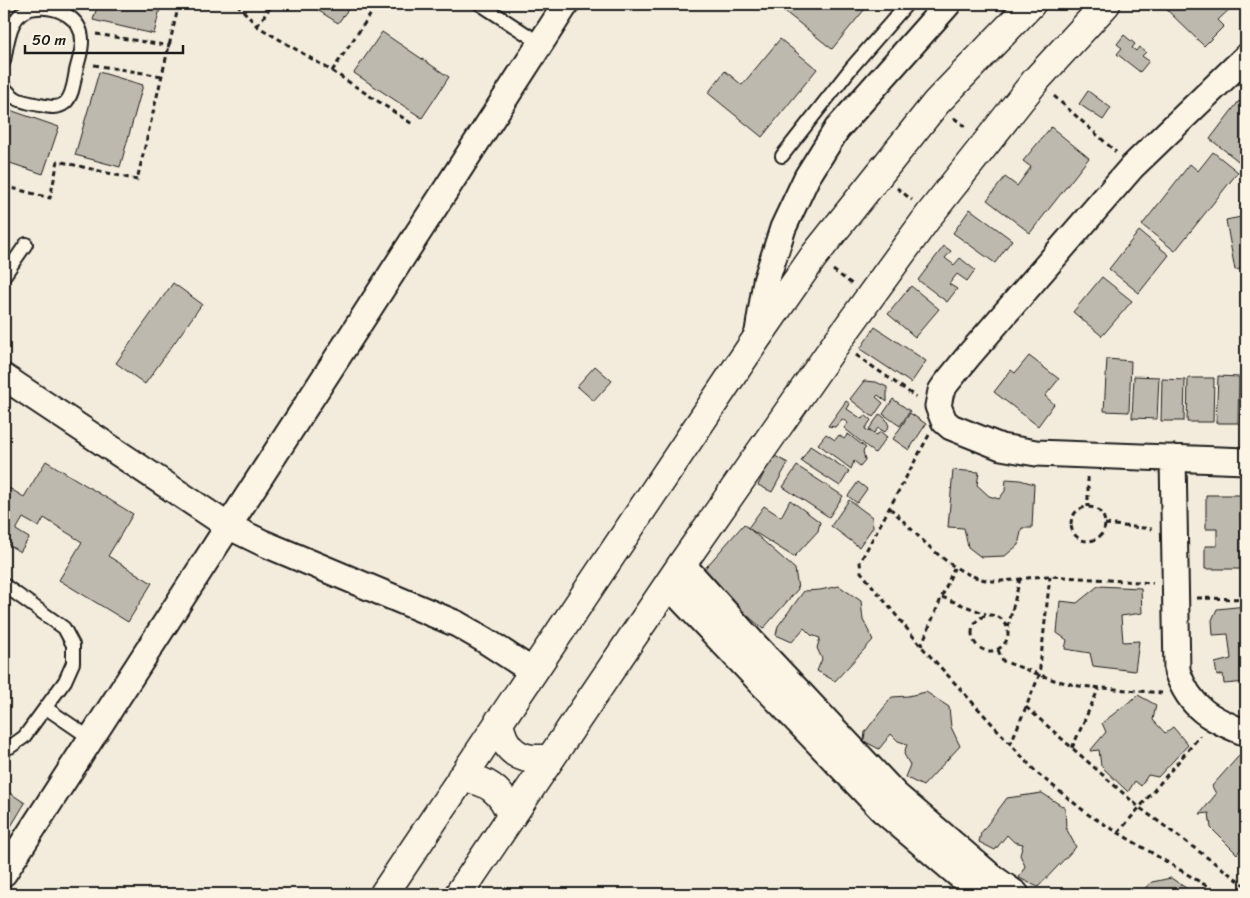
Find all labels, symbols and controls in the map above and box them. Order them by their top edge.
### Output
scale bar [25,22,182,54]
text: 50 m [32,27,67,53]

